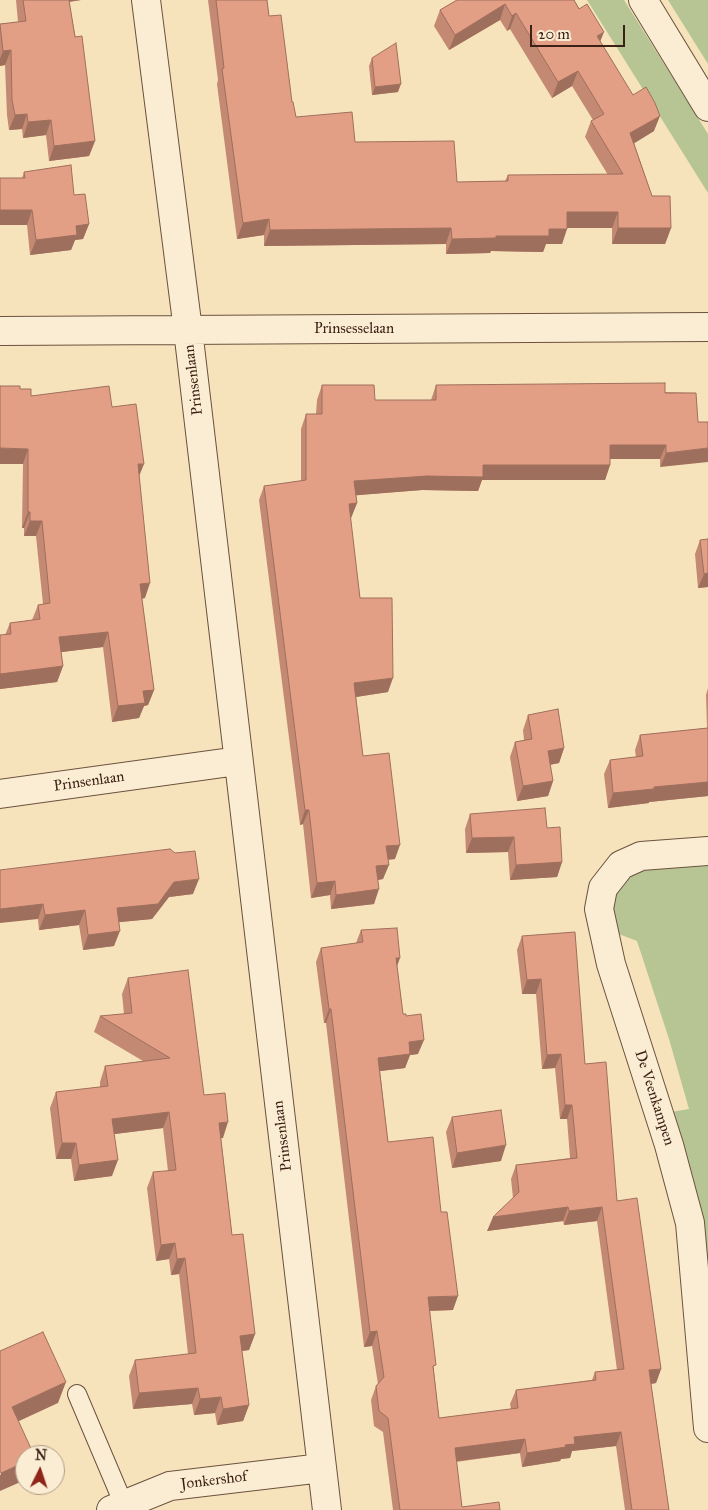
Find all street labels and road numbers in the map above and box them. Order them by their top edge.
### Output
street label: Prinsesselaan [314,320,394,338]
street label: Prinsenlaan [181,344,207,416]
street label: Prinsenlaan [53,768,125,796]
street label: De Veenkampen [630,1048,678,1148]
street label: Prinsenlaan [270,1100,296,1172]
street label: Jonkershof [180,1468,248,1494]

